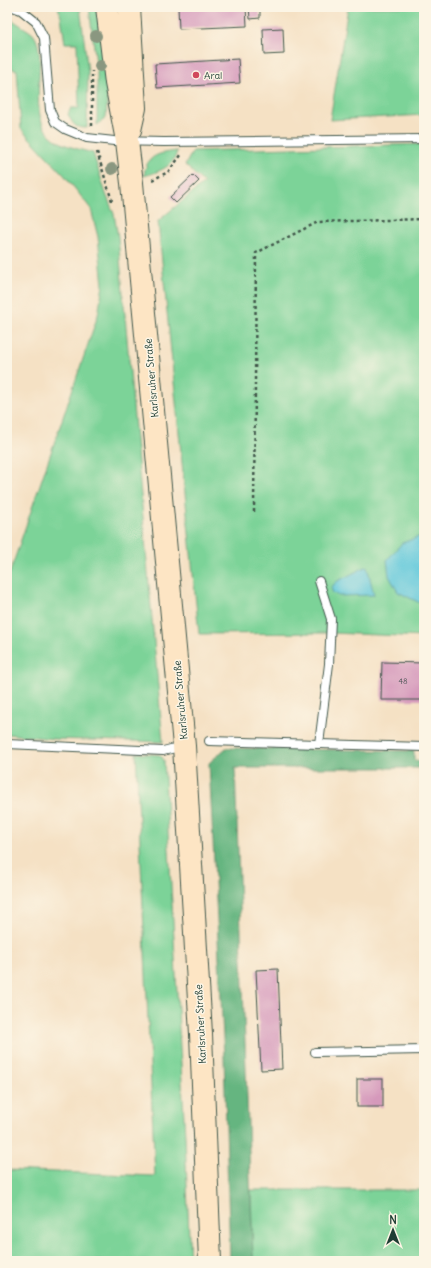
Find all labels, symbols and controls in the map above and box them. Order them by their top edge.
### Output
place label: Aral [204,69,222,82]
marker: Aral [191,70,201,80]
street label: Karlsruher Straße [142,338,161,418]
street label: Karlsruher Straße [171,660,190,740]
house number: 48 [398,676,408,686]
street label: Karlsruher Straße [192,984,209,1064]
north arrow [373,1210,413,1250]
text: N [389,1213,397,1227]

